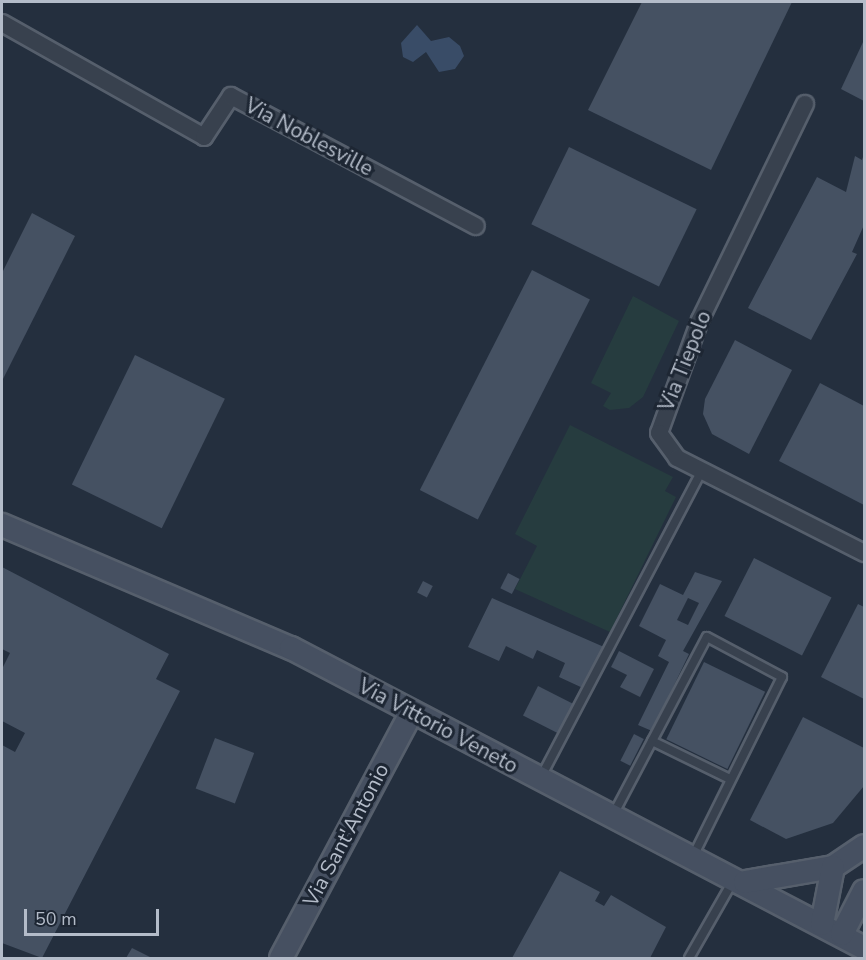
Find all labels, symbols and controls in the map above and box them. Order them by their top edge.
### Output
street label: Via Noblesville [241,93,377,181]
street label: Via Tiepolo [653,307,717,415]
street label: Via Vittorio Veneto [354,673,522,779]
street label: Via Sant'Antonio [298,759,394,911]
scale bar [27,897,162,935]
text: 50 m [35,907,77,931]

